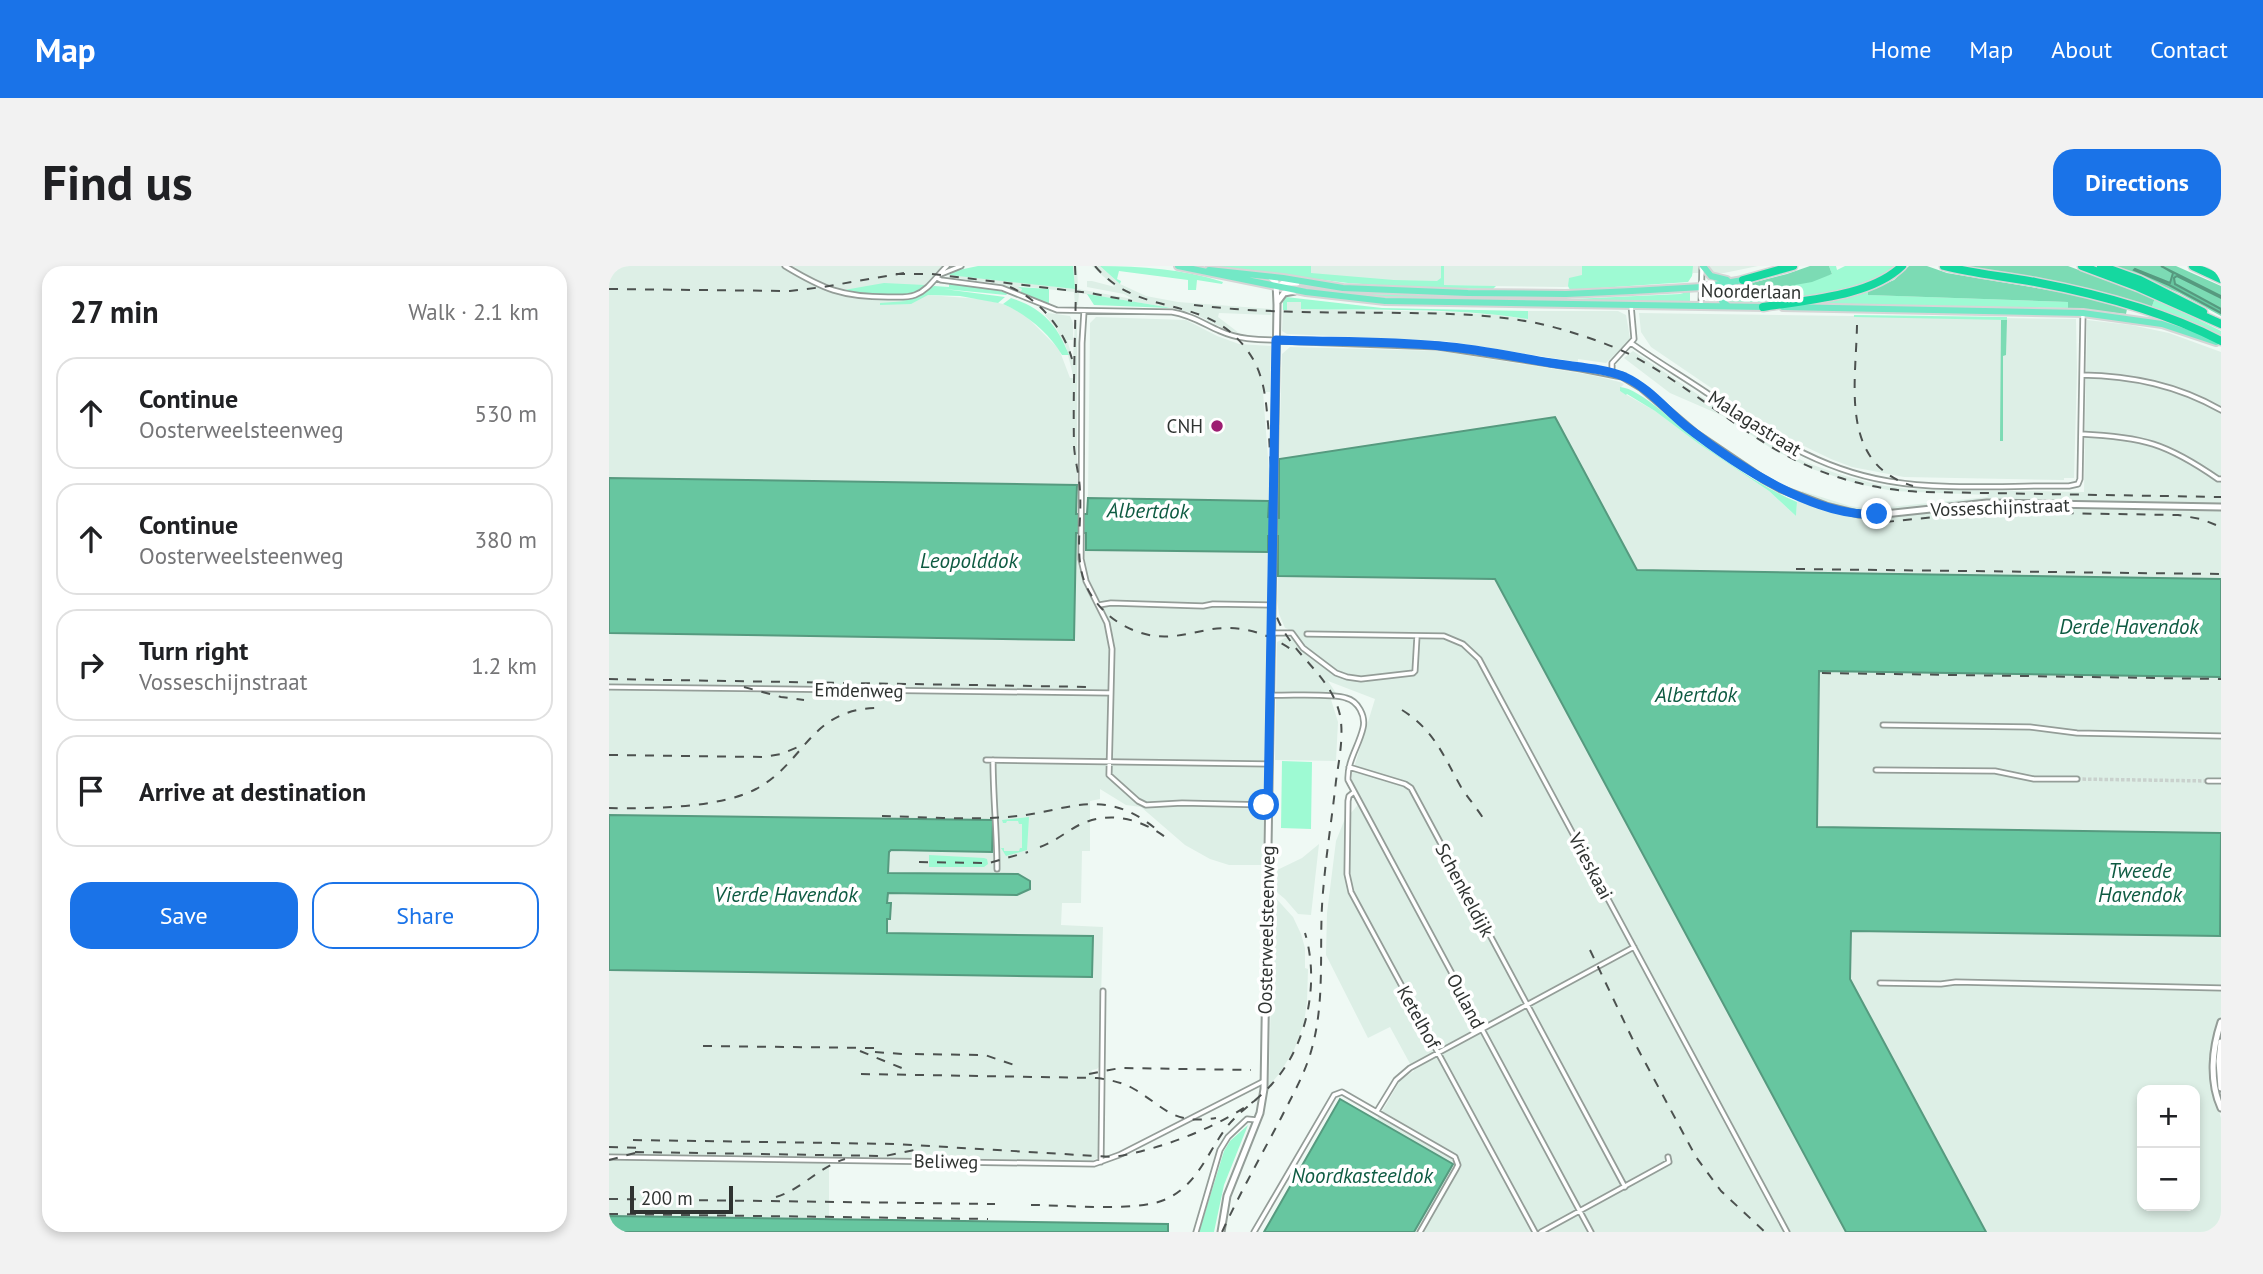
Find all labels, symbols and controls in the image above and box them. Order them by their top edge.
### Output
text: Map [35,28,96,71]
text: Home [1871,34,1931,65]
text: Map [1969,34,2013,65]
text: About [2051,34,2112,65]
text: Contact [2150,34,2228,65]
button: Directions [2053,149,2221,216]
text: Find us [42,150,193,214]
street label: Noorderlaan [1700,278,1802,304]
text: 27 min [70,292,159,331]
text: Walk · 2.1 km [408,297,539,326]
text: Continue [139,382,238,415]
street label: Malagastraat [1704,385,1806,461]
icon: ahead [72,394,110,432]
text: 530 m [475,399,537,428]
place label: CNH [1167,414,1203,438]
text: Oosterweelsteenweg [139,415,344,444]
marker: CNH [1209,418,1225,434]
street label: Vosseschijnstraat [1929,493,2071,521]
water label: Albertdok [1106,496,1191,525]
route end [1861,498,1892,529]
text: Continue [139,508,238,541]
icon: ahead [72,520,110,558]
text: 380 m [475,525,537,554]
text: Oosterweelsteenweg [139,541,344,570]
water label: Leopolddok [920,547,1019,574]
water label: Derde Havendok [2059,613,2200,640]
text: Turn right [139,634,248,667]
icon: right [72,646,110,684]
text: 1.2 km [471,651,537,680]
text: Vosseschijnstraat [139,667,308,696]
street label: Emdenweg [814,677,904,703]
water label: Albertdok [1654,681,1739,708]
icon: arrive [72,772,110,810]
text: Arrive at destination [139,775,366,808]
route start [1248,789,1279,820]
street label: Vrieskaai [1563,828,1619,903]
street label: Schenkeldijk [1430,839,1500,941]
street label: Oosterweelsteenweg [1253,845,1279,1015]
water label: Tweede Havendok [2098,857,2184,908]
water label: Vierde Havendok [714,881,859,908]
button: Save [70,882,298,949]
button: Share [312,882,539,949]
street label: Ouland [1442,969,1490,1033]
street label: Ketelhof [1392,981,1446,1053]
map controls [2137,1085,2200,1211]
button: + [2137,1085,2200,1148]
street label: Beliweg [913,1148,979,1174]
button: − [2137,1148,2200,1211]
water label: Noordkasteeldok [1291,1162,1434,1189]
scale bar [630,1183,733,1215]
text: 200 m [641,1186,693,1210]

